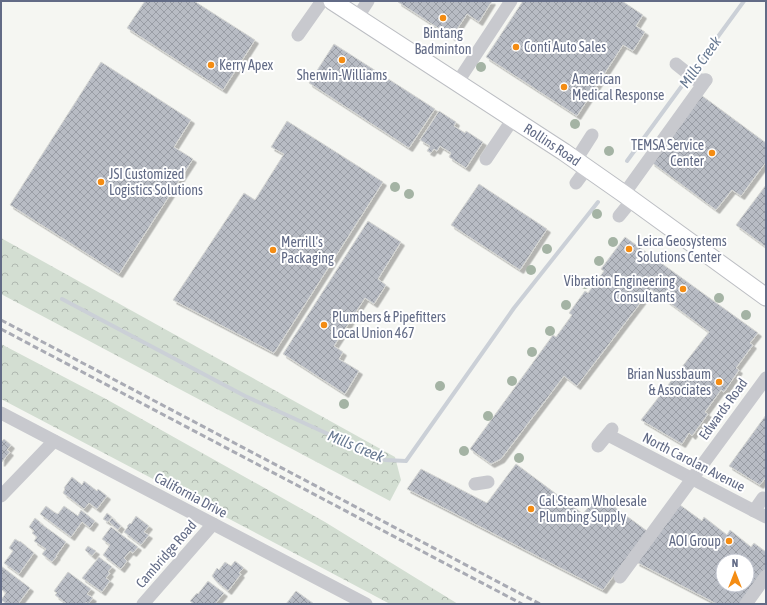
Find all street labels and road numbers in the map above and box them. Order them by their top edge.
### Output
street label: Rollins Road [521,120,584,169]
street label: Edwards Road [695,375,751,443]
street label: North Carolan Avenue [640,429,748,495]
street label: California Drive [152,469,230,521]
street label: Cambridge Road [132,517,200,591]

